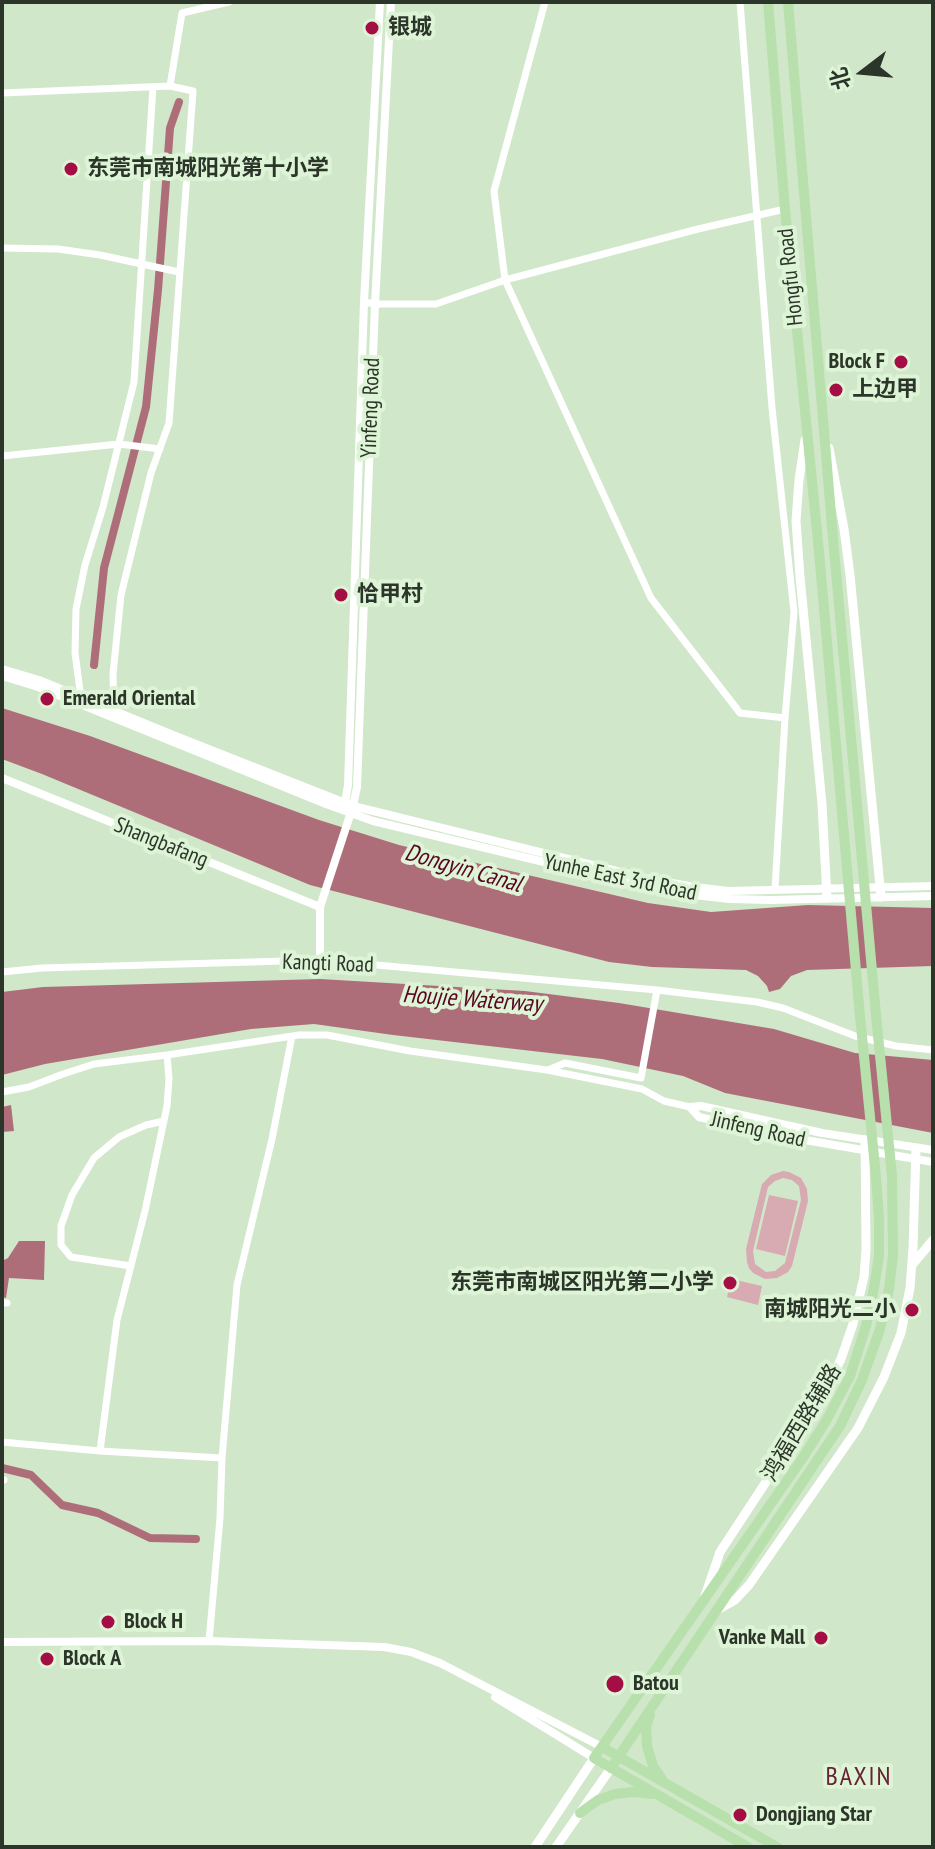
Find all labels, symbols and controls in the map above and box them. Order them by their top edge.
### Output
place label: 银城 [388,15,432,41]
marker: 银城 [363,19,381,37]
north arrow [823,32,903,112]
text: 北 [823,64,856,93]
place label: 东莞市南城阳光第十小学 [87,156,329,182]
marker: 东莞市南城阳光第十小学 [62,160,80,178]
street label: Hongfu Road [773,227,809,327]
place label: Block F [829,349,885,375]
marker: Block F [892,353,910,371]
street label: Yinfeng Road [356,357,386,459]
place label: 上边甲 [852,377,918,403]
marker: 上边甲 [827,381,845,399]
place label: 恰甲村 [357,582,423,608]
marker: 恰甲村 [332,586,350,604]
place label: Emerald Oriental [63,686,195,712]
marker: Emerald Oriental [38,690,56,708]
street label: Shangbafang [110,812,212,874]
water label: Dongyin Canal [401,839,525,899]
street label: Yunhe East 3rd Road [541,849,699,907]
street label: Kangti Road [282,949,374,979]
water label: Houjie Waterway [401,981,543,1019]
street label: Jinfeng Road [708,1106,808,1154]
place label: 东莞市南城区阳光第二小学 [450,1270,714,1296]
marker: 东莞市南城区阳光第二小学 [721,1274,739,1292]
place label: 南城阳光二小 [764,1297,896,1323]
marker: 南城阳光二小 [903,1301,921,1319]
street label: 鸿福西路辅路 [757,1360,847,1486]
place label: Block H [124,1609,183,1635]
marker: Block H [99,1613,117,1631]
place label: Vanke Mall [719,1625,805,1651]
marker: Vanke Mall [812,1629,830,1647]
place label: Block A [63,1646,121,1672]
marker: Block A [38,1650,56,1668]
place label: Batou [633,1671,679,1697]
marker: Batou [604,1673,626,1695]
district label: BAXIN [826,1762,892,1794]
place label: Dongjiang Star [756,1802,872,1828]
marker: Dongjiang Star [731,1806,749,1824]

